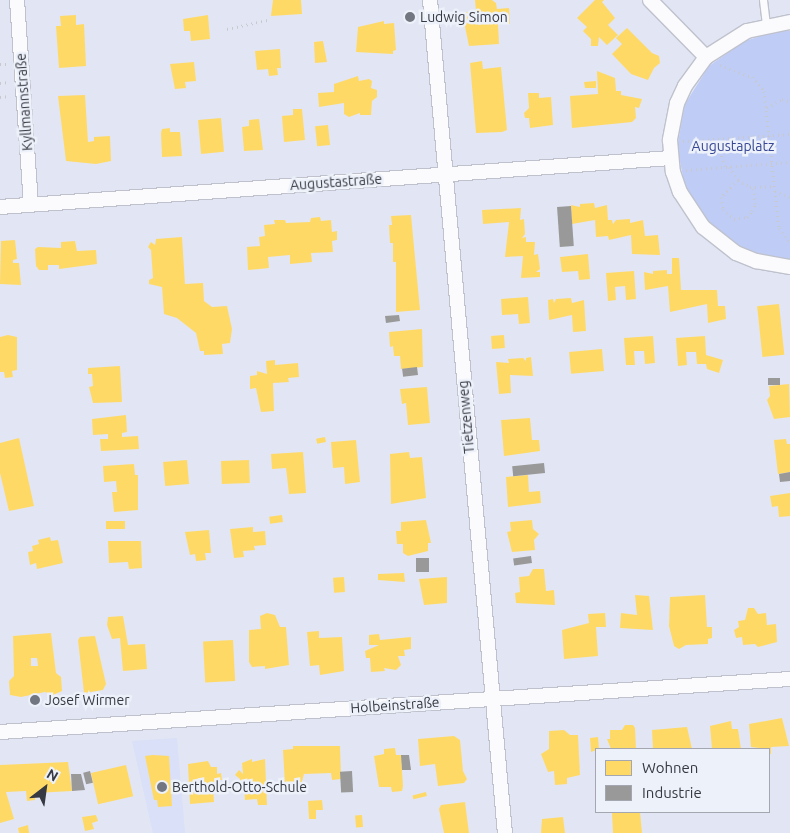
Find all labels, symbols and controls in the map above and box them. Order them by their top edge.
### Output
place label: Ludwig Simon [420,9,508,25]
marker: Ludwig Simon [404,11,416,23]
street label: Kyllmannstraße [12,53,36,151]
park label: Augustaplatz [692,138,774,154]
street label: Augustastraße [289,170,383,194]
street label: Tietzenweg [454,380,478,454]
place label: Josef Wirmer [45,692,129,708]
marker: Josef Wirmer [29,694,41,706]
street label: Holbeinstraße [350,694,440,716]
legend [595,748,770,813]
text: Wohnen [642,759,698,776]
north arrow [20,763,70,813]
text: N [44,765,61,785]
place label: Berthold-Otto-Schule [172,779,307,795]
marker: Berthold-Otto-Schule [156,781,168,793]
text: Industrie [642,784,702,801]

